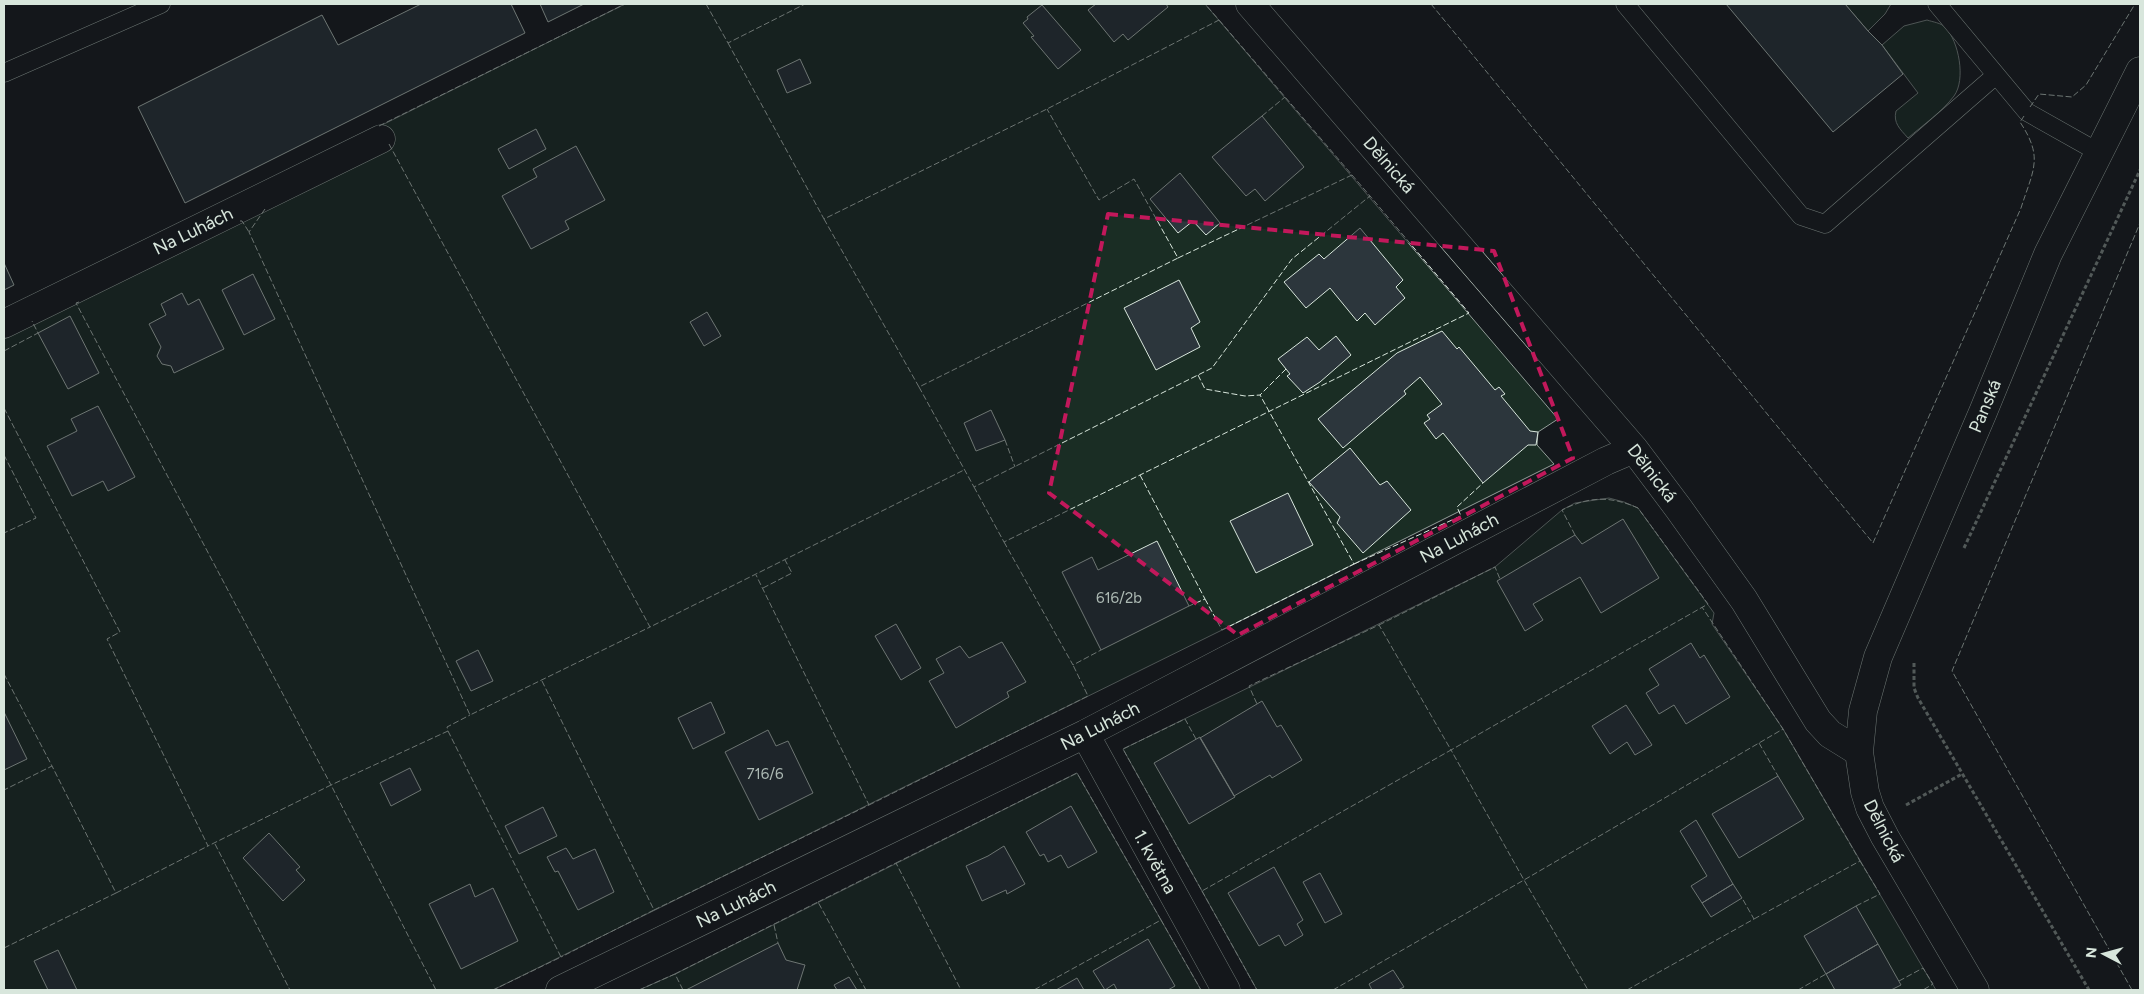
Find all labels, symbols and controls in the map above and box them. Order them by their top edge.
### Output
street label: Dělnická [1358,132,1420,198]
street label: Na Luhách [150,202,236,260]
street label: Panská [1964,376,2006,436]
street label: Dělnická [1622,439,1682,507]
street label: Na Luhách [1416,508,1502,568]
house number: 616/2b [1096,589,1142,607]
street label: Na Luhách [1057,697,1143,755]
house number: 716/6 [746,765,784,783]
street label: Dělnická [1859,796,1909,866]
street label: 1. května [1129,826,1181,898]
street label: Na Luhách [693,875,779,933]
north arrow [2079,929,2129,979]
text: N [2083,946,2101,959]

